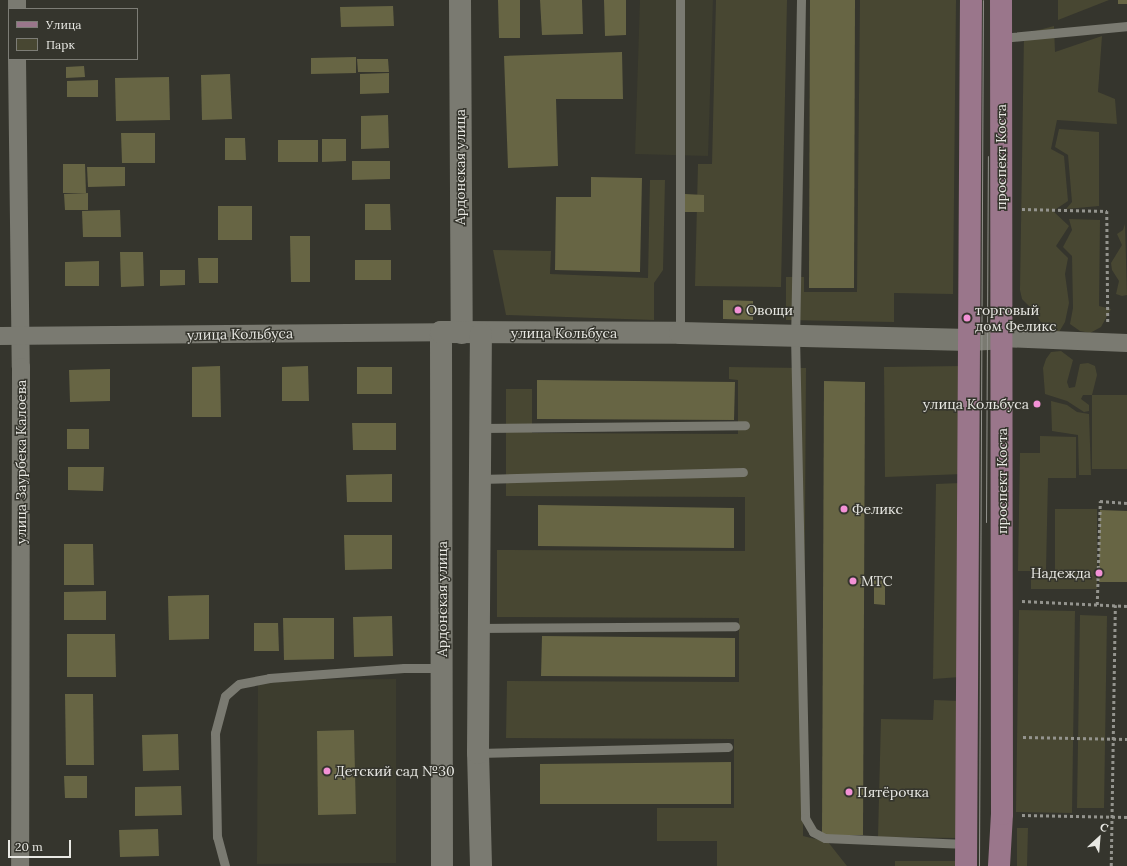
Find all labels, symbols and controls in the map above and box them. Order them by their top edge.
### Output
legend [8,8,138,60]
text: Улица [46,17,82,32]
text: Парк [46,37,75,52]
street label: проспект Коста [993,104,1009,210]
street label: Ардонская улица [452,109,468,225]
place label: Овощи [746,302,793,318]
place label: торговый дом Феликс [975,302,1056,334]
marker: Овощи [733,305,743,315]
marker: торговый дом Феликс [962,313,972,323]
street label: улица Кольбуса [187,325,293,343]
street label: улица Кольбуса [511,325,617,341]
street label: улица Заурбека Калоева [13,380,29,544]
place label: улица Кольбуса [923,396,1029,412]
marker: улица Кольбуса [1032,399,1042,409]
street label: проспект Коста [994,428,1010,534]
place label: Феликс [852,501,903,517]
marker: Феликс [839,504,849,514]
street label: Ардонская улица [434,541,450,657]
place label: Надежда [1031,565,1091,581]
marker: Надежда [1094,568,1104,578]
place label: МТС [861,573,893,589]
marker: МТС [848,576,858,586]
place label: Детский сад №30 [335,763,455,779]
marker: Детский сад №30 [322,766,332,776]
place label: Пятёрочка [857,784,929,800]
marker: Пятёрочка [844,787,854,797]
north arrow [1079,818,1119,858]
text: С [1098,819,1111,835]
scale bar [10,832,73,858]
text: 20 m [15,839,43,854]

